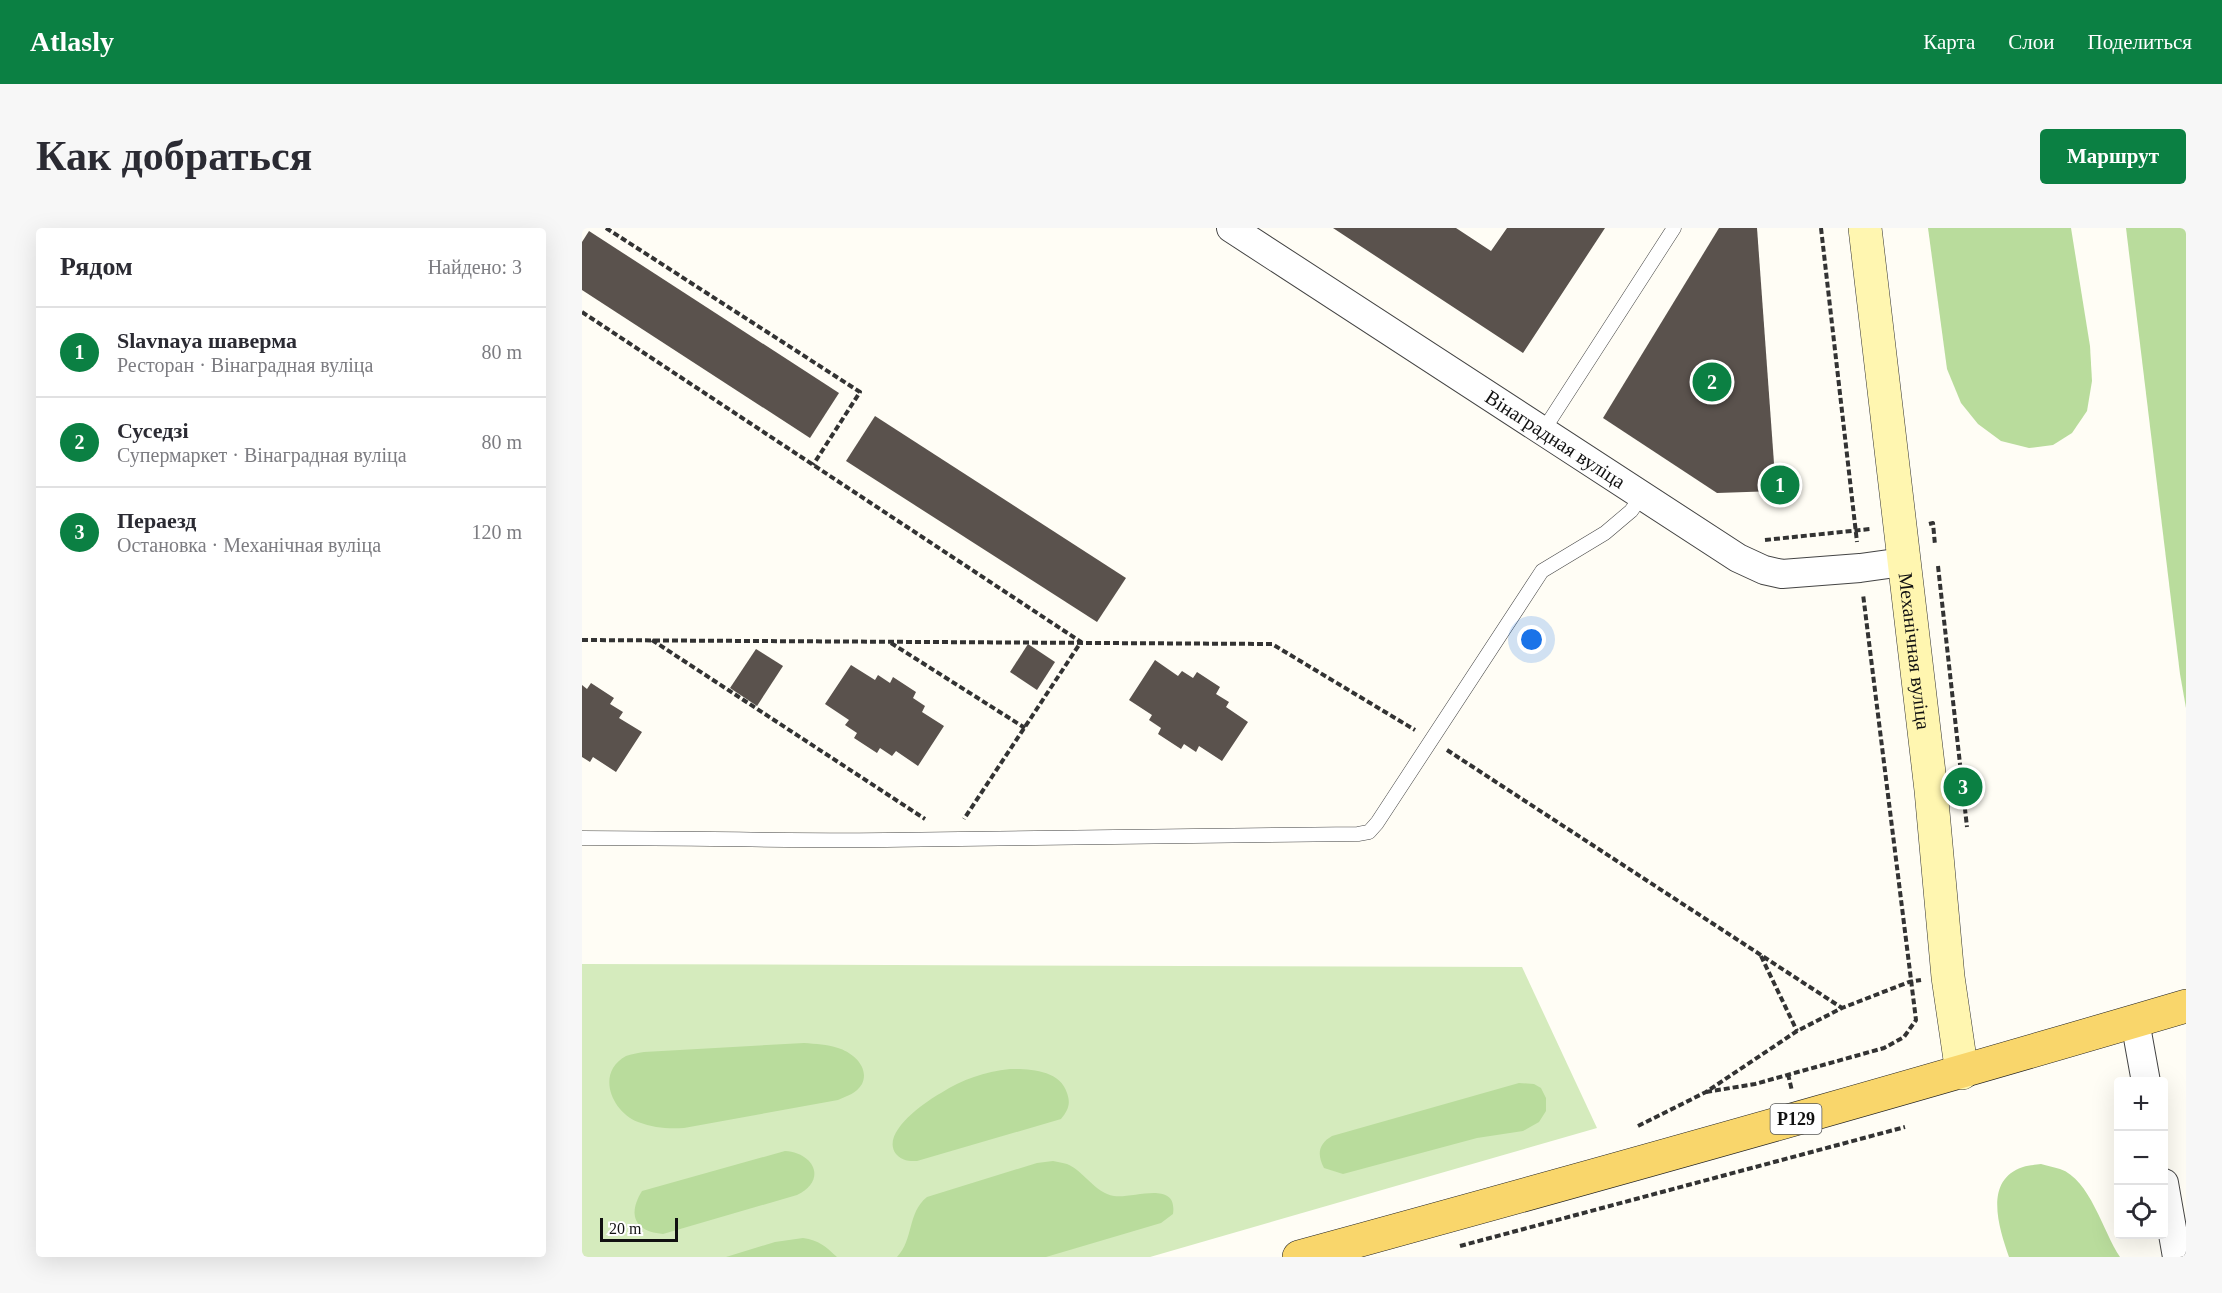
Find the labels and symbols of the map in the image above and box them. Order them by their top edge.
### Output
pin: 2 [1692,360,1732,404]
street label: Вінаградная вуліца [1481,386,1630,493]
pin: 1 [1760,462,1800,508]
street label: Механічная вуліца [1895,571,1935,731]
your location [1517,625,1546,654]
pin: 3 [1944,764,1982,810]
road number: Р129 [1770,1104,1822,1134]
scale bar [600,1215,678,1242]

